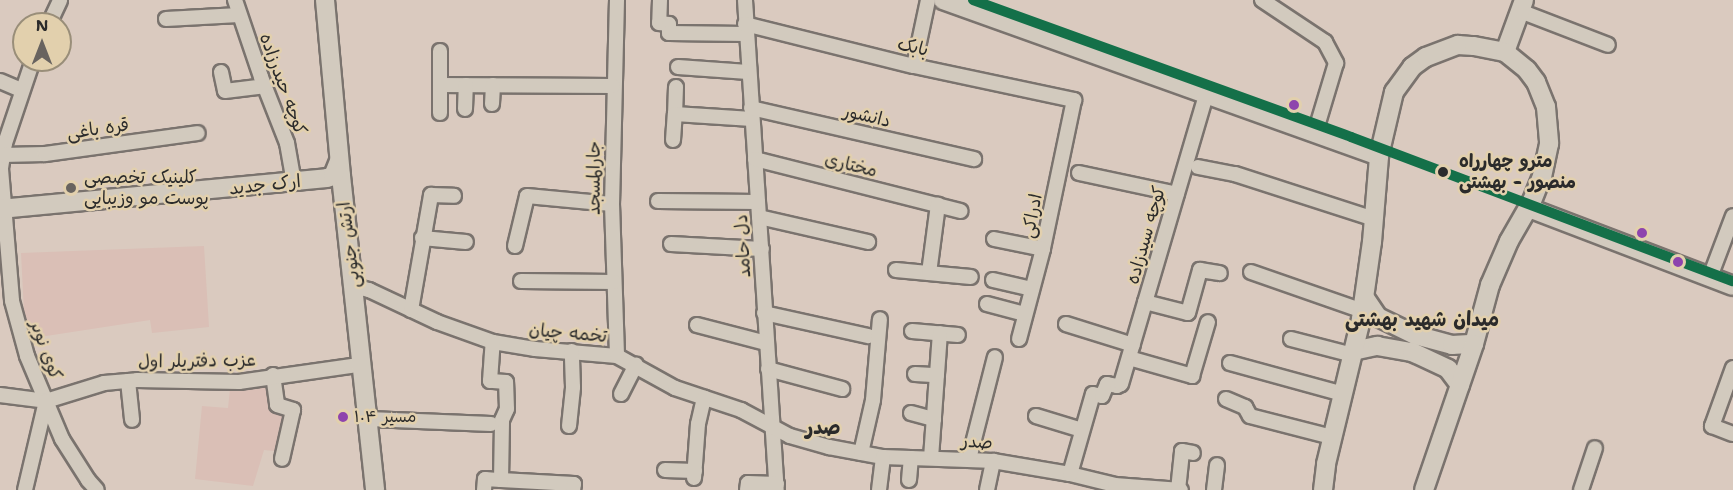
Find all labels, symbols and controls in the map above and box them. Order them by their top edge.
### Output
north arrow [12,12,72,72]
text: N [36,15,48,36]
street label: کوچه حیدرزاده [255,30,311,138]
street label: بابک [895,33,931,61]
unlabelled marker [1288,99,1300,111]
street label: دانشور [841,100,893,132]
street label: قره باغی [66,114,130,144]
street label: جارالمسجد [583,141,605,215]
street label: مختاری [823,148,879,182]
place label: مترو چهارراه منصور - بهشتی [1459,151,1576,194]
marker: مترو چهارراه منصور - بهشتی [1432,161,1454,183]
place label: کلینیک تخصصی پوست مو وزیبایی [84,167,209,210]
street label: ارک جدید [228,171,302,199]
marker: کلینیک تخصصی پوست مو وزیبایی [62,179,80,197]
street label: کوچه سیدزاده [1122,183,1170,287]
street label: ادراکی [1017,192,1047,240]
street label: ارتش جنوبی [333,201,365,289]
street label: دل حامد [731,214,755,278]
unlabelled marker [1636,227,1648,239]
unlabelled marker [1672,256,1684,268]
district label: میدان شهید بهشتی [1345,307,1499,331]
street label: کوی نوبر [25,317,67,383]
street label: تخمه چیان [528,319,608,347]
street label: عزب دفتریلر اول [138,349,256,373]
place label: مسیر ۱۰۴ [354,407,416,427]
marker: مسیر ۱۰۴ [337,411,349,423]
district label: صدر [805,415,841,439]
street label: صدر [961,430,993,454]

